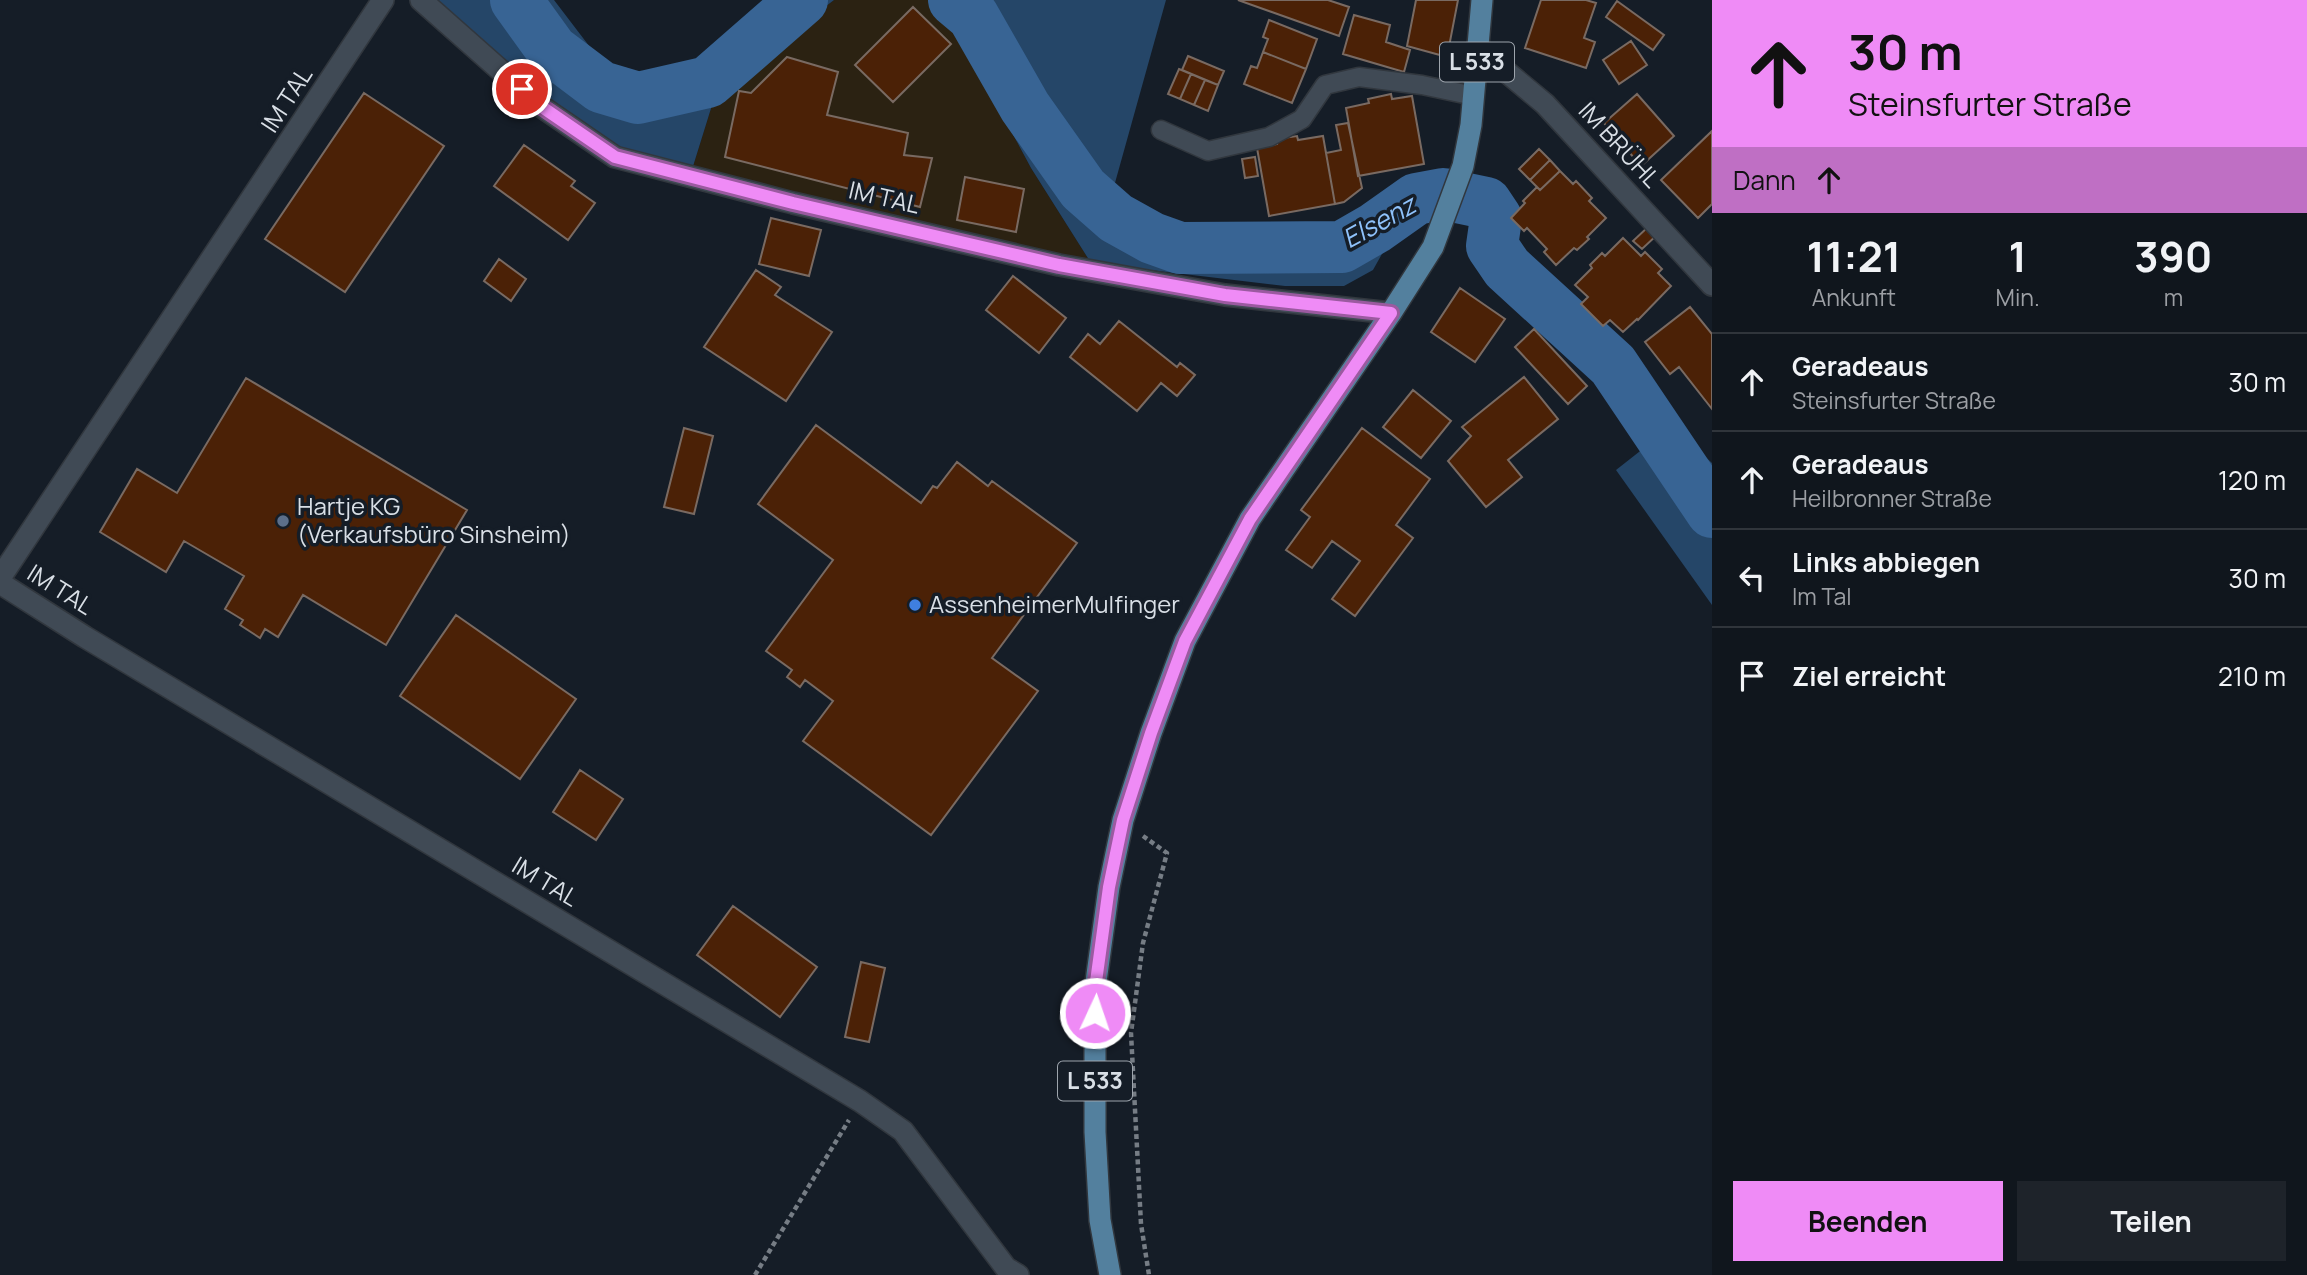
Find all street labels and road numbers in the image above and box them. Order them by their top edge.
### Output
road number: L 533 [1440,43,1514,82]
street label: IM TAL [252,60,319,138]
street label: IM BRÜHL [1572,94,1668,194]
street label: IM TAL [846,172,923,221]
street label: IM TAL [22,556,100,622]
street label: IM TAL [506,848,585,913]
road number: L 533 [1058,1062,1132,1100]

